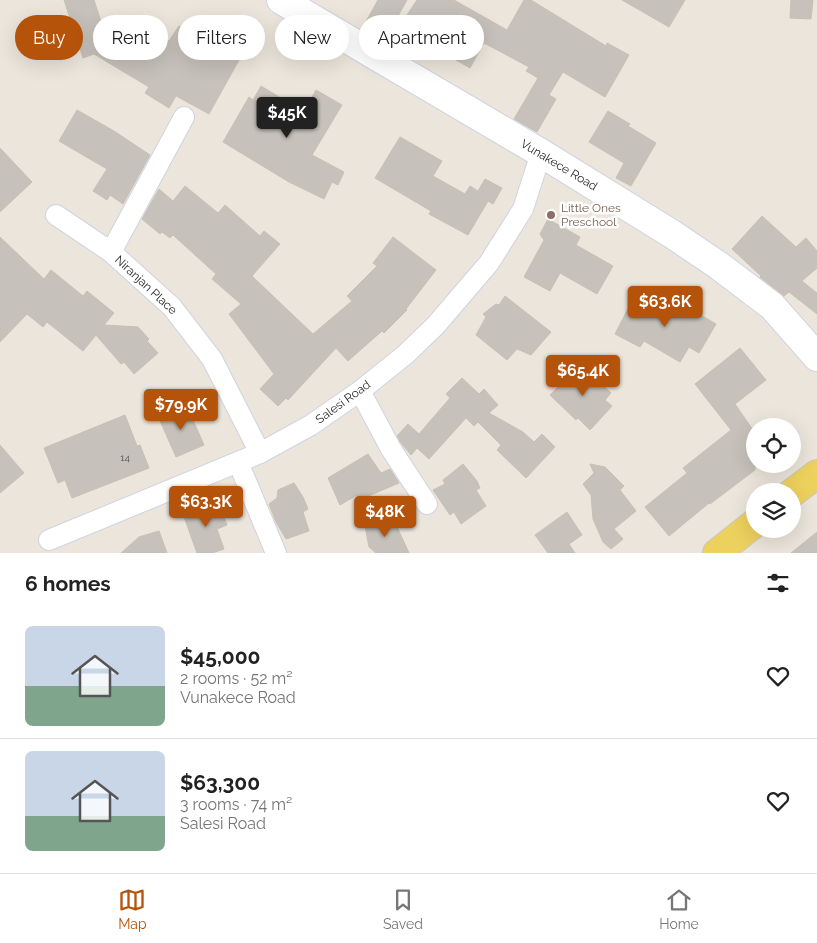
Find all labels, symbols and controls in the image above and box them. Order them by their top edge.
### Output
chip: Buy [15,15,83,60]
chip: Rent [93,15,168,60]
chip: Filters [178,15,265,60]
chip: New [275,15,349,60]
chip: Apartment [359,15,484,60]
pin: $45K [257,96,317,139]
text: $45K [268,103,306,122]
street label: Vunakece Road [518,137,600,193]
place label: Little Ones Preschool [561,201,621,229]
marker: Little Ones Preschool [545,209,557,221]
street label: Niranjan Place [112,253,180,317]
pin: $63.6K [624,286,706,328]
text: $63.6K [639,292,691,311]
pin: $65.4K [542,354,624,397]
text: $65.4K [557,361,609,380]
street label: Salesi Road [313,377,373,427]
pin: $79.9K [140,388,222,431]
text: $79.9K [155,395,207,414]
map controls [746,418,801,538]
button: locate [746,418,801,473]
house number: 14 [120,452,130,463]
button: layers [746,483,801,538]
pin: $63.3K [165,486,247,528]
text: $63.3K [180,492,232,511]
pin: $48K [355,496,415,538]
text: $48K [365,502,405,521]
icon: filters [764,569,792,597]
text: 6 homes [25,571,111,596]
text: $45,000 [180,644,261,669]
icon: home [65,646,125,706]
icon: heart [764,662,792,690]
text: 2 rooms · 52 m² [180,669,292,688]
text: Vunakece Road [180,688,296,707]
text: $63,300 [180,770,260,795]
icon: home [65,771,125,831]
icon: heart [764,787,792,815]
text: 3 rooms · 74 m² [180,795,292,814]
text: Salesi Road [180,814,266,833]
tab: Map [118,886,147,932]
tab: Saved [383,886,423,932]
tab: Home [659,886,699,932]

